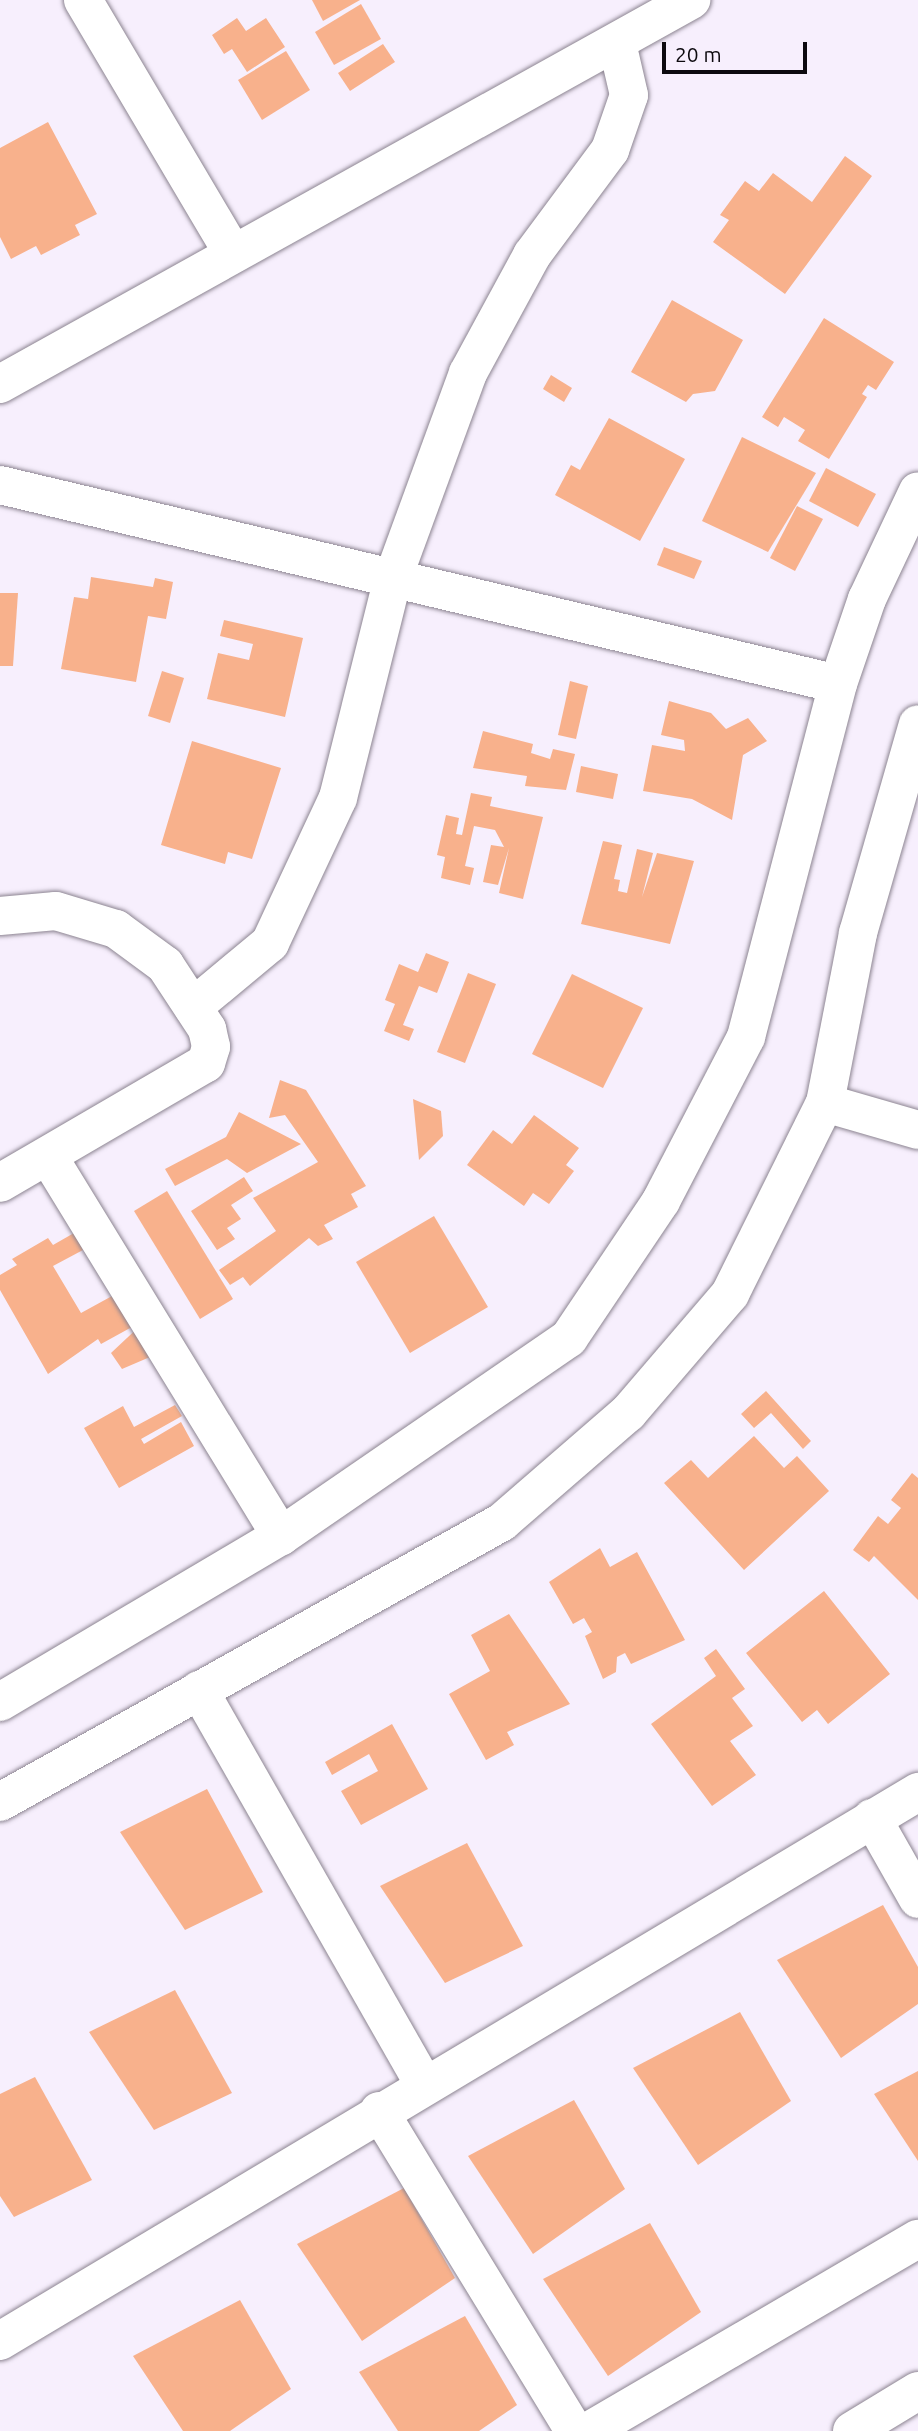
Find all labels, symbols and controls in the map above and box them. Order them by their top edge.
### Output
scale bar [666,28,811,72]
text: 20 m [675,42,722,66]

